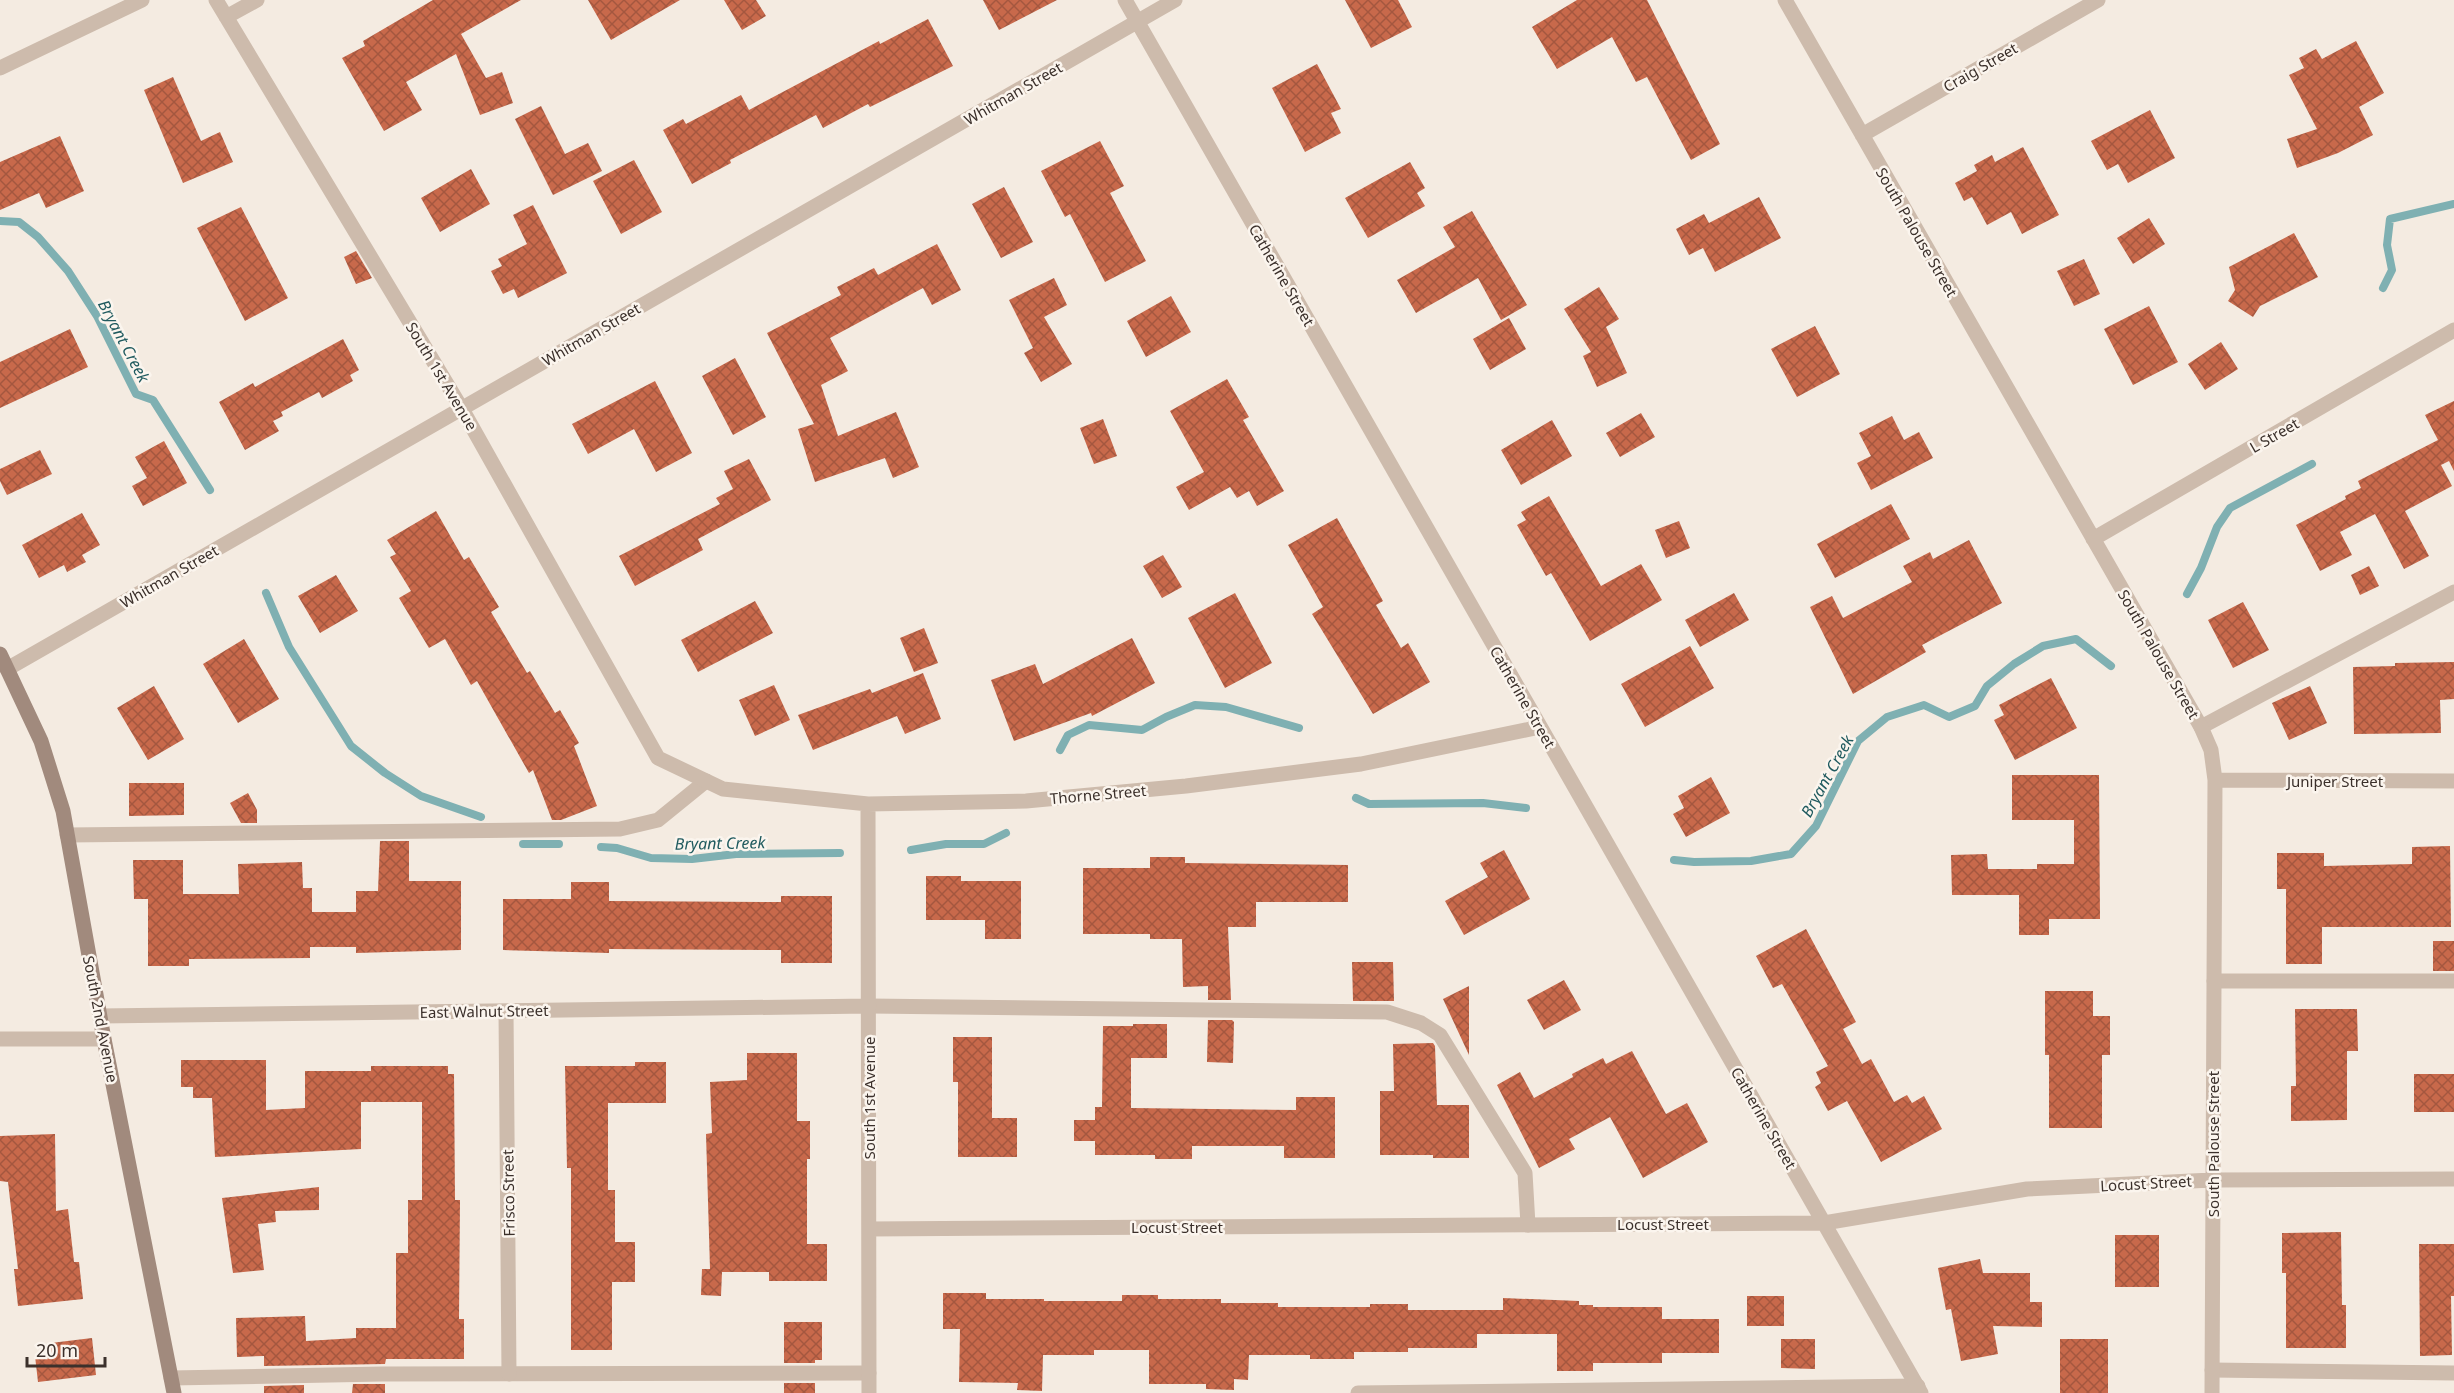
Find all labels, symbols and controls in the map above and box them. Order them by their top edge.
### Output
street label: Craig Street [1939,37,2021,96]
street label: Whitman Street [960,57,1066,129]
street label: South Palouse Street [1872,164,1963,301]
street label: Catherine Street [1245,220,1320,330]
water label: Bryant Creek [93,296,155,387]
street label: Whitman Street [538,298,644,370]
street label: South 1st Avenue [402,318,482,434]
street label: L Street [2246,413,2303,457]
street label: Whitman Street [116,540,222,612]
street label: South Palouse Street [2114,586,2205,723]
street label: Catherine Street [1486,642,1561,752]
water label: Bryant Creek [1795,730,1859,821]
street label: Juniper Street [2285,771,2384,791]
street label: Thorne Street [1049,780,1147,808]
water label: Bryant Creek [675,831,767,855]
street label: South 2nd Avenue [79,954,123,1084]
street label: East Walnut Street [419,1000,549,1022]
street label: South 1st Avenue [859,1037,879,1159]
street label: Catherine Street [1727,1063,1802,1173]
street label: South Palouse Street [2203,1070,2223,1217]
street label: Frisco Street [497,1149,519,1237]
street label: Locust Street [2100,1171,2193,1195]
street label: Locust Street [1617,1214,1709,1234]
street label: Locust Street [1131,1217,1223,1237]
scale bar [27,1330,105,1368]
text: 20 m [36,1338,78,1362]

